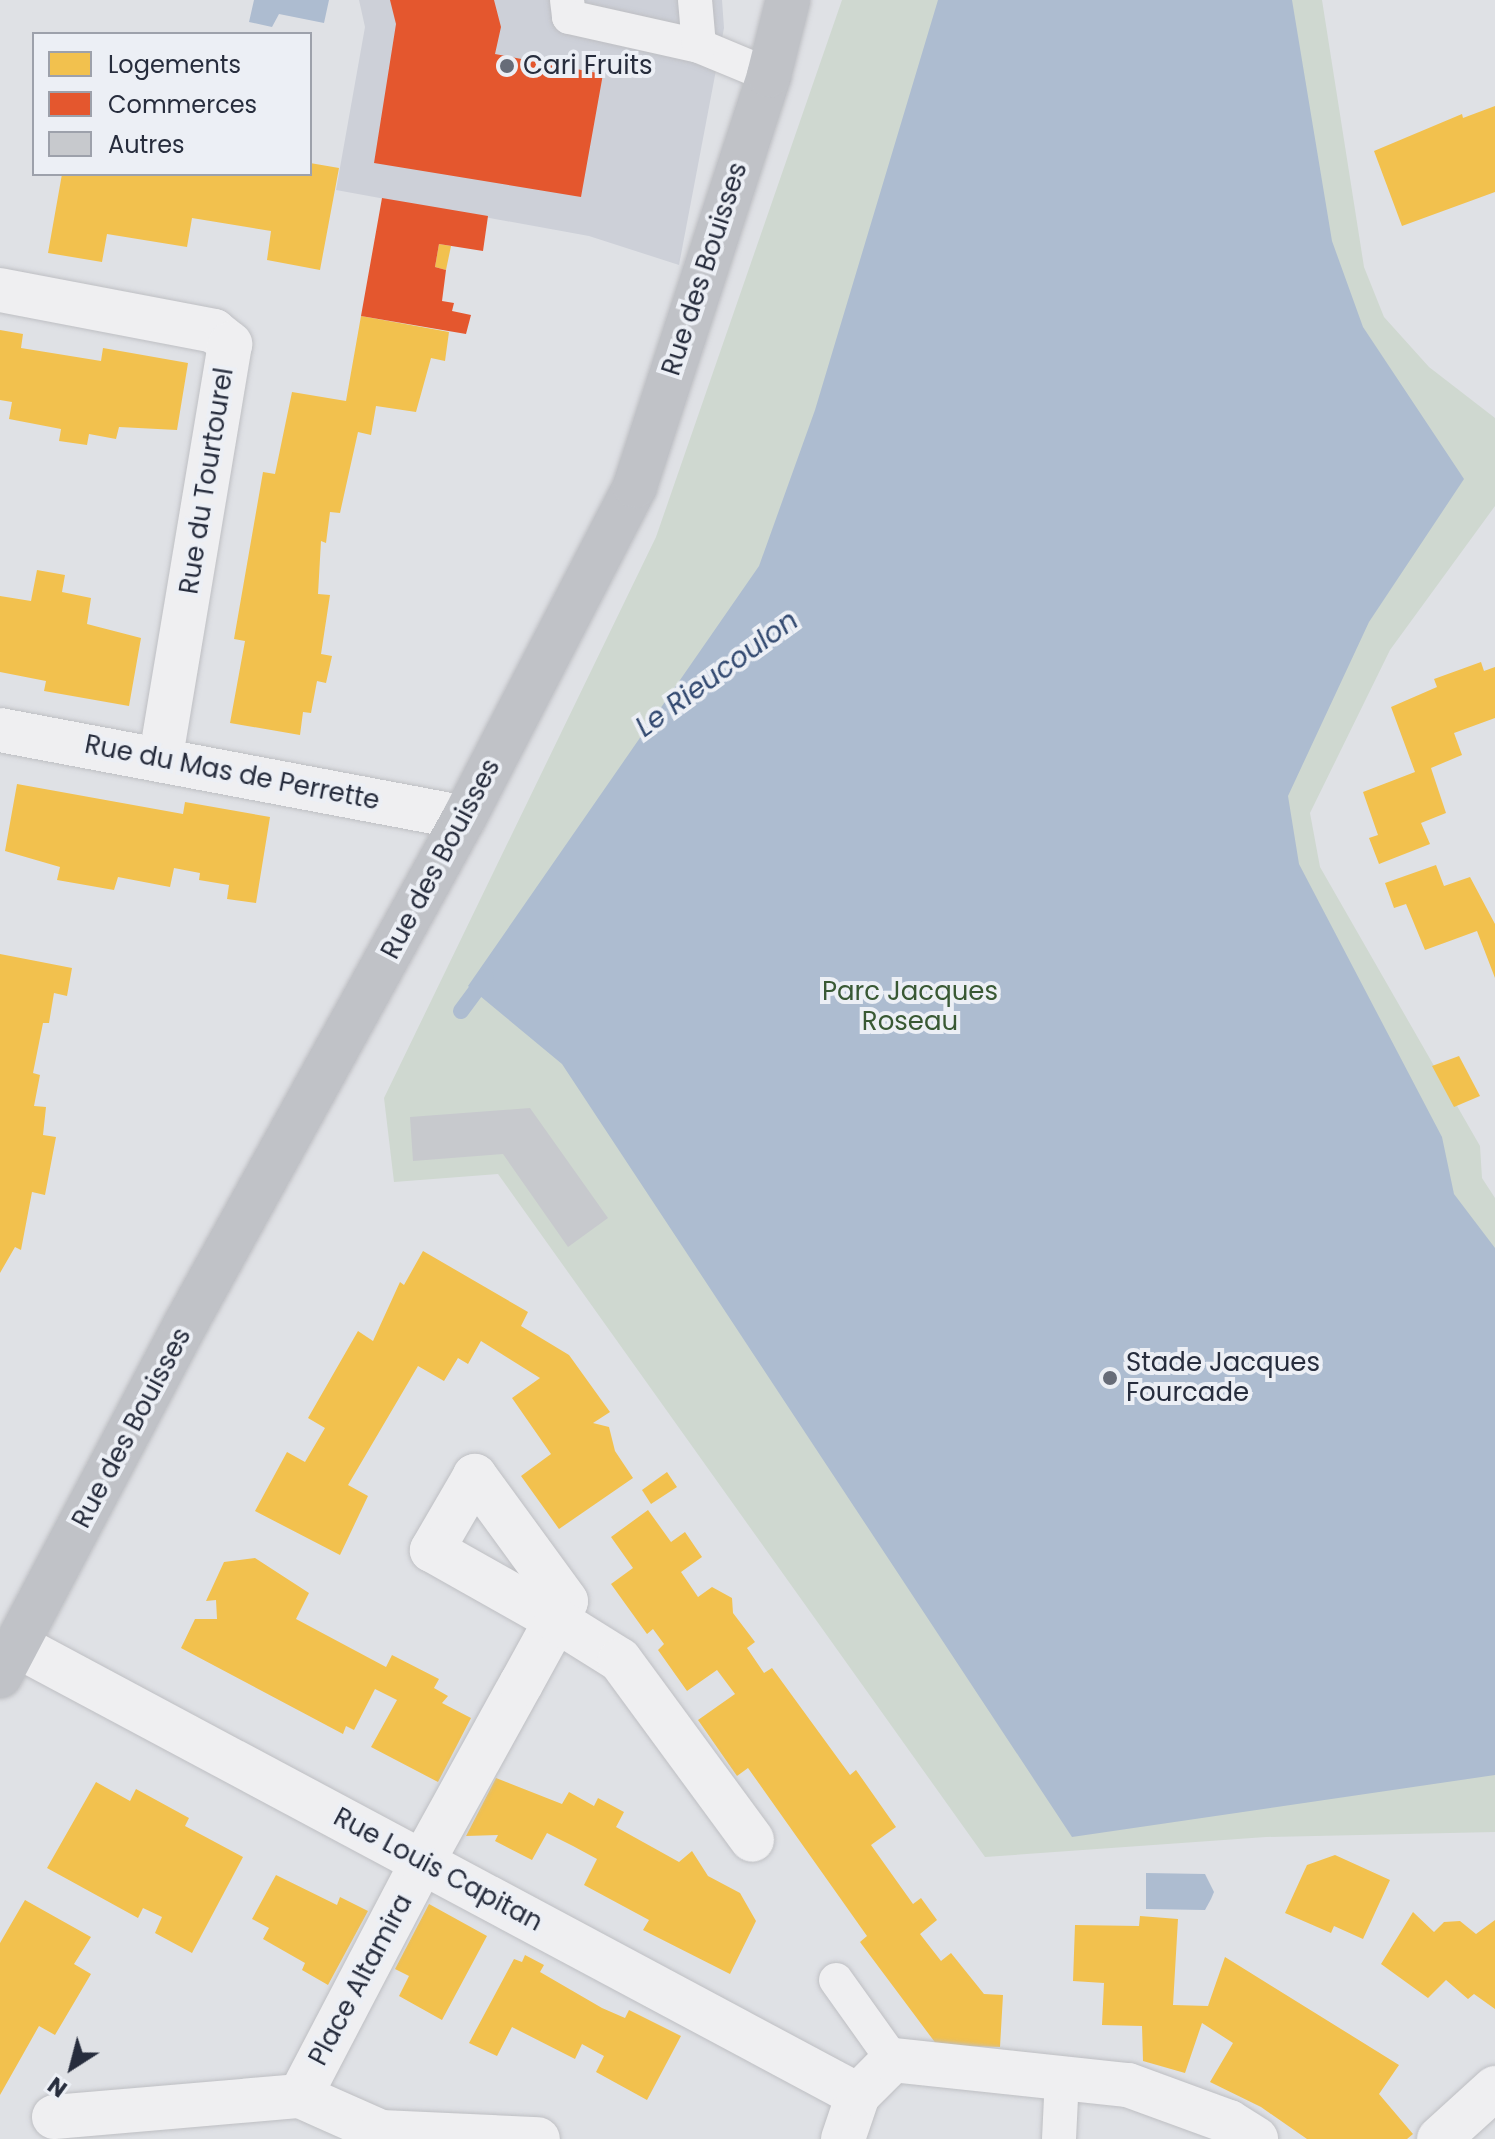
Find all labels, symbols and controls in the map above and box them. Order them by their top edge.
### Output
legend [32,32,312,176]
text: Logements [108,48,241,81]
place label: Cari Fruits [523,50,653,82]
marker: Cari Fruits [498,57,516,75]
text: Commerces [108,88,257,121]
text: Autres [108,128,185,161]
street label: Rue des Bouisses [656,159,754,379]
street label: Rue du Tourtourel [174,366,240,596]
water label: Le Rieucoulon [629,604,805,744]
street label: Rue du Mas de Perrette [82,729,382,817]
street label: Rue des Bouisses [375,754,507,964]
park label: Parc Jacques Roseau [822,976,998,1038]
street label: Rue des Bouisses [66,1323,198,1533]
place label: Stade Jacques Fourcade [1126,1347,1320,1408]
marker: Stade Jacques Fourcade [1101,1369,1119,1387]
street label: Rue Louis Capitan [328,1802,548,1938]
street label: Place Altamira [303,1889,419,2071]
north arrow [32,2027,112,2107]
text: N [42,2069,73,2104]

